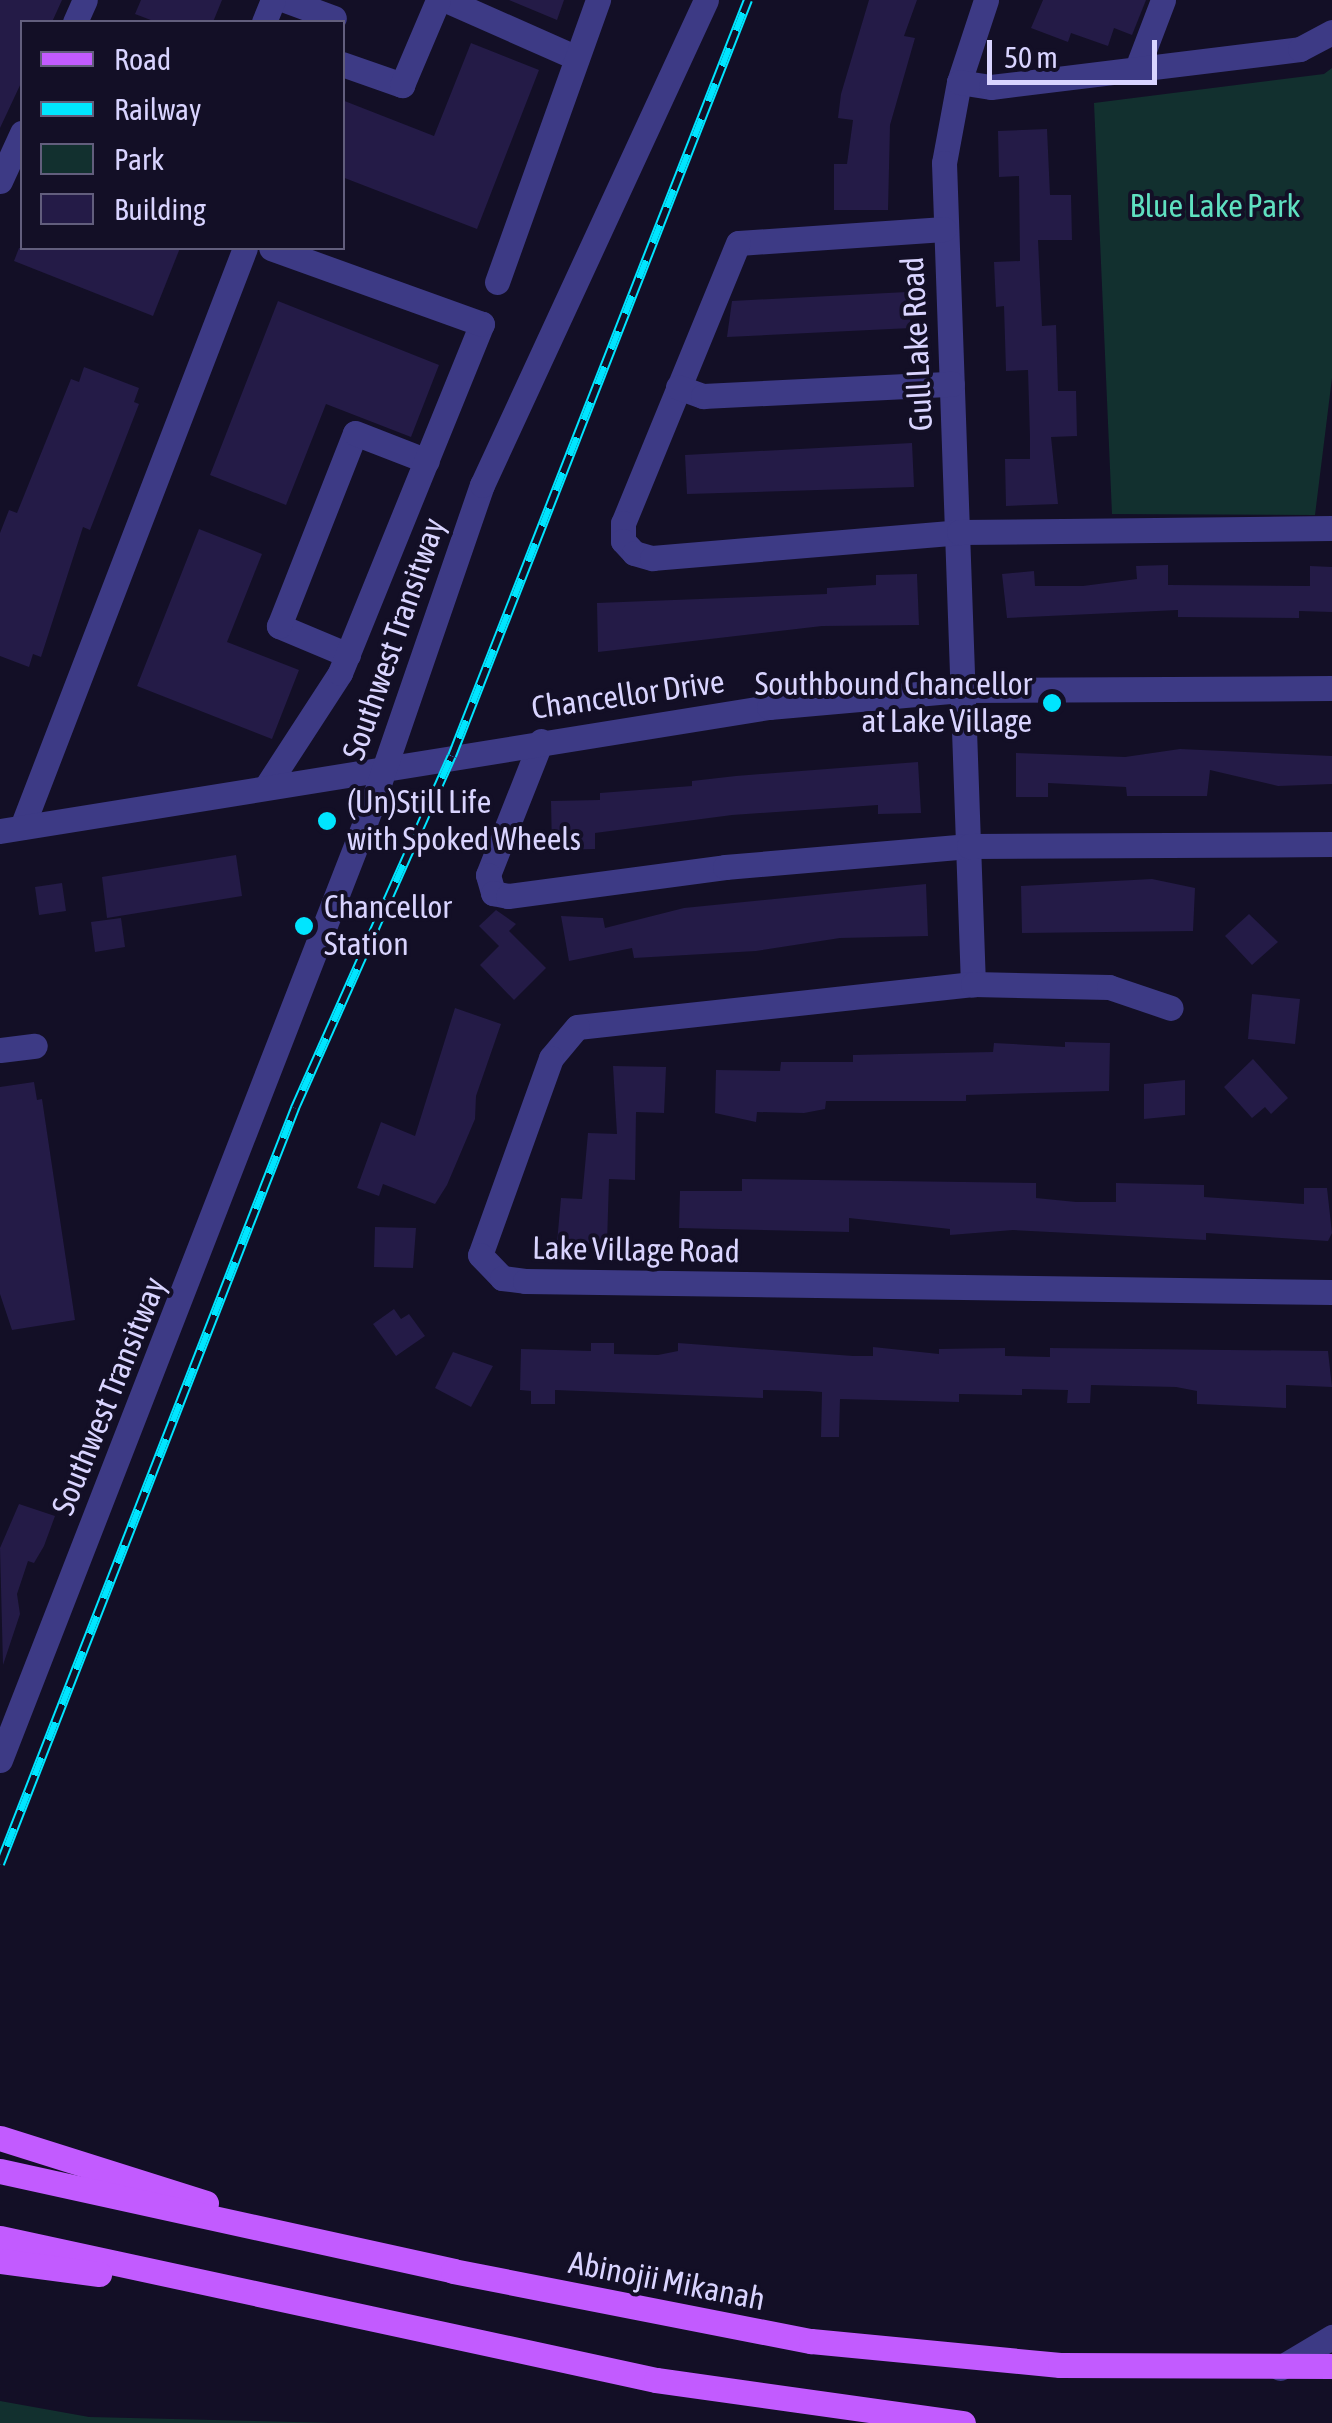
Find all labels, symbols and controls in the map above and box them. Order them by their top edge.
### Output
legend [20,20,345,250]
scale bar [992,20,1162,82]
text: 50 m [1004,40,1058,74]
text: Road [114,42,171,76]
text: Railway [114,92,201,126]
text: Park [114,142,164,176]
park label: Blue Lake Park [1129,187,1301,225]
text: Building [114,192,206,226]
street label: Gull Lake Road [893,256,941,432]
street label: Southwest Transitway [335,513,453,765]
street label: Chancellor Drive [529,662,727,728]
place label: Southbound Chancellor at Lake Village [755,666,1032,741]
marker: Southbound Chancellor at Lake Village [1041,692,1063,714]
place label: (Un)Still Life with Spoked Wheels [347,784,581,859]
marker: (Un)Still Life with Spoked Wheels [316,810,338,832]
place label: Chancellor Station [324,889,452,964]
marker: Chancellor Station [293,915,315,937]
street label: Lake Village Road [532,1229,740,1271]
street label: Southwest Transitway [44,1272,174,1520]
street label: Abinojii Mikanah [566,2243,768,2319]

